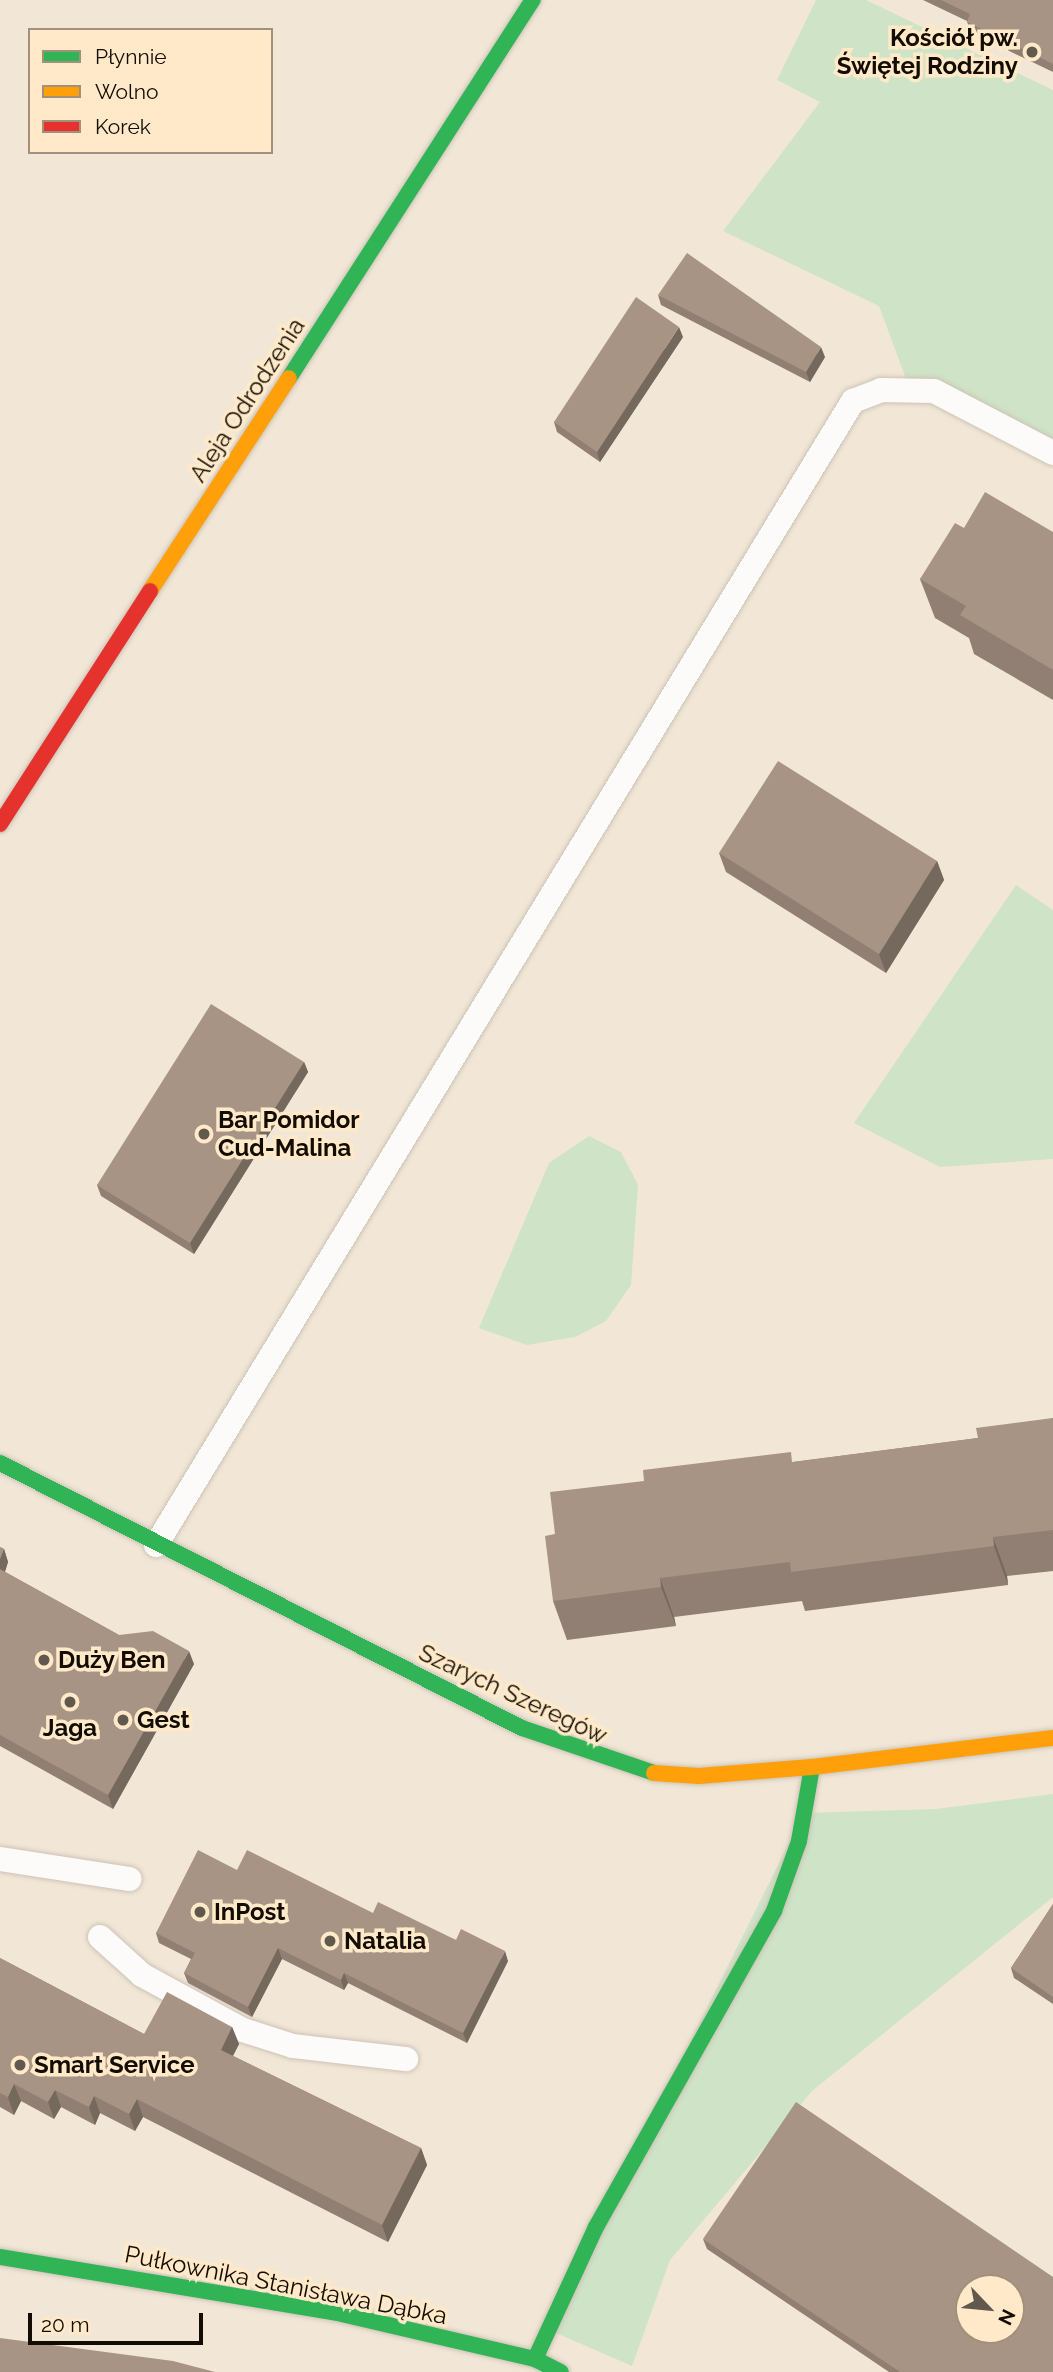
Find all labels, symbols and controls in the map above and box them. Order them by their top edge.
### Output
place label: Kościół pw. Świętej Rodziny [837,24,1018,80]
legend [28,28,273,154]
text: Płynnie [95,44,167,69]
marker: Kościół pw. Świętej Rodziny [1024,44,1040,60]
text: Wolno [95,79,159,104]
text: Korek [95,114,151,139]
street label: Aleja Odrodzenia [183,313,311,487]
place label: Bar Pomidor Cud-Malina [218,1106,360,1162]
marker: Bar Pomidor Cud-Malina [196,1126,212,1142]
street label: Szarych Szeregów [414,1638,612,1750]
place label: Duży Ben [58,1646,166,1674]
marker: Duży Ben [36,1652,52,1668]
marker: Jaga [62,1694,78,1710]
place label: Gest [137,1706,190,1734]
marker: Gest [115,1712,131,1728]
place label: Jaga [43,1714,97,1742]
place label: InPost [214,1898,286,1926]
marker: InPost [192,1904,208,1920]
place label: Natalia [344,1927,426,1955]
marker: Natalia [322,1933,338,1949]
place label: Smart Service [34,2051,195,2079]
marker: Smart Service [12,2057,28,2073]
street label: Pułkownika Stanisława Dąbka [122,2240,450,2330]
north arrow [955,2274,1025,2344]
scale bar [32,2298,206,2342]
text: N [994,2306,1020,2329]
text: 20 m [41,2312,89,2337]

